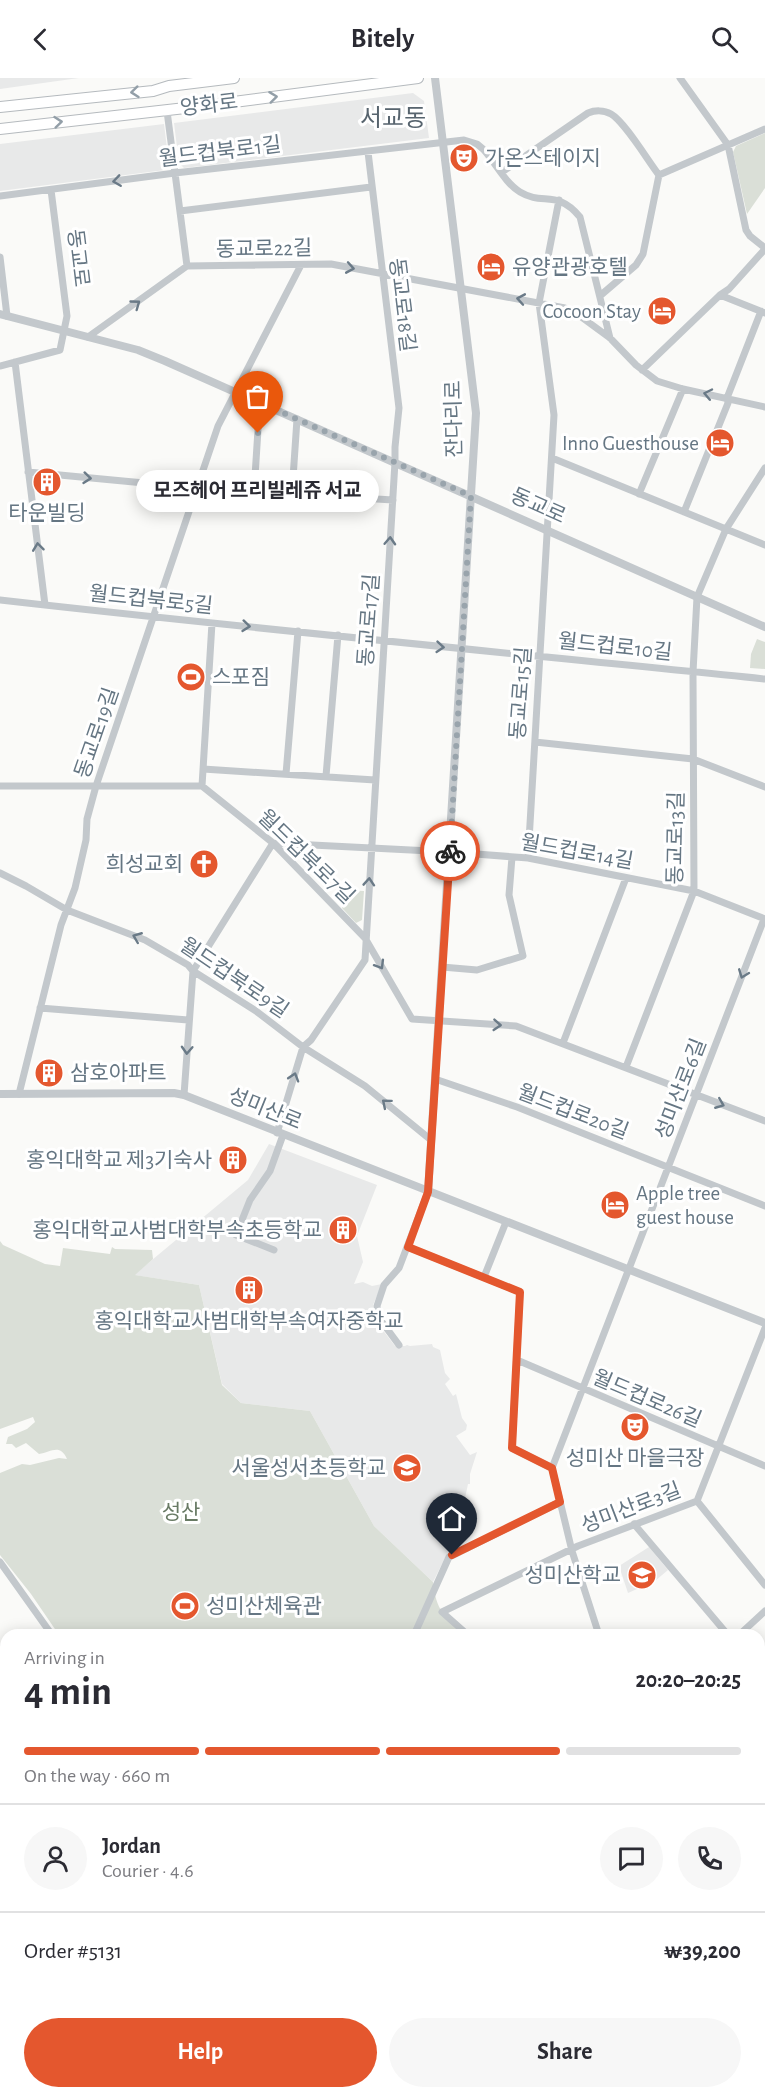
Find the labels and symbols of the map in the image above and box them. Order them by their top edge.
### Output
one-way arrow [131,86,140,98]
street label: 양화로 [179,90,239,119]
one-way arrow [268,91,277,104]
district label: 서교동 [360,106,426,131]
one-way arrow [54,117,63,129]
street label: 월드컵북로1길 [157,133,282,170]
theatre icon: 가온스테이지 [448,142,480,174]
place label: 가온스테이지 [485,147,601,169]
one-way arrow [112,175,121,187]
street label: 동교로 [64,228,92,288]
street label: 동교로22길 [216,237,312,260]
hotel icon: 유양관광호텔 [475,251,507,283]
place label: 유양관광호텔 [512,256,628,278]
street label: 동교로18길 [386,257,419,353]
one-way arrow [346,261,355,273]
one-way arrow [516,293,526,306]
hotel icon: Cocoon Stay [646,295,678,327]
one-way arrow [129,300,140,311]
place label: Cocoon Stay [542,301,641,322]
pin [232,371,283,433]
street label: 잔다리로 [442,380,465,458]
one-way arrow [703,388,713,401]
hotel icon: Inno Guesthouse [704,427,736,459]
place label: Inno Guesthouse [562,433,699,454]
building icon: 타운빌딩 [31,466,63,498]
callout: 모즈헤어 프리빌레쥬 서교 [136,469,380,511]
one-way arrow [82,471,91,484]
street label: 동교로 [507,485,569,527]
place label: 타운빌딩 [8,502,86,524]
one-way arrow [384,537,397,546]
one-way arrow [32,543,45,552]
street label: 동교로17길 [354,573,383,667]
street label: 월드컵북로5길 [88,582,214,617]
one-way arrow [242,619,251,632]
street label: 월드컵로10길 [557,630,673,663]
one-way arrow [435,640,445,653]
street label: 동교로15길 [506,646,535,740]
sports icon: 스포짐 [175,661,207,693]
place label: 스포짐 [212,666,270,688]
street label: 동교로19길 [71,685,122,781]
street label: 동교로13길 [664,791,687,885]
street label: 월드컵북로7길 [254,805,359,908]
courier [420,821,480,881]
street label: 월드컵로14길 [519,831,635,872]
church icon: 희성교회 [188,848,220,880]
place label: 희성교회 [106,853,183,875]
one-way arrow [362,878,375,887]
one-way arrow [133,932,144,944]
street label: 월드컵북로9길 [176,933,293,1022]
one-way arrow [373,959,385,969]
one-way arrow [738,967,750,978]
one-way arrow [493,1018,502,1031]
street label: 성미산로6길 [651,1035,710,1142]
one-way arrow [180,1045,193,1054]
building icon: 삼호아파트 [33,1057,65,1089]
place label: 삼호아파트 [70,1062,167,1084]
one-way arrow [287,1072,299,1083]
street label: 월드컵로20길 [515,1080,632,1143]
street label: 성미산로 [225,1084,305,1133]
one-way arrow [714,1097,725,1109]
one-way arrow [382,1099,393,1110]
building icon: 홍익대학교 제3기숙사 [217,1144,249,1176]
place label: 홍익대학교 제3기숙사 [26,1149,212,1171]
place label: Apple tree guest house [636,1183,734,1228]
hotel icon: Apple tree guest house [599,1189,631,1221]
building icon: 홍익대학교사범대학부속초등학교 [327,1214,359,1246]
place label: 홍익대학교사범대학부속초등학교 [32,1219,322,1241]
building icon: 홍익대학교사범대학부속여자중학교 [233,1274,265,1306]
place label: 홍익대학교사범대학부속여자중학교 [94,1310,404,1332]
street label: 월드컵로26길 [589,1366,705,1431]
theatre icon: 성미산 마을극장 [619,1411,651,1443]
place label: 성미산 마을극장 [566,1447,704,1469]
school or university icon: 서울성서초등학교 [391,1452,423,1484]
place label: 서울성서초등학교 [231,1457,386,1479]
street label: 성미산로3길 [578,1478,684,1537]
pin [426,1493,477,1555]
park label: 성산 [162,1501,200,1523]
school or university icon: 성미산학교 [626,1559,658,1591]
place label: 성미산학교 [524,1564,621,1586]
sports icon: 성미산체육관 [169,1590,201,1622]
place label: 성미산체육관 [206,1595,322,1617]

